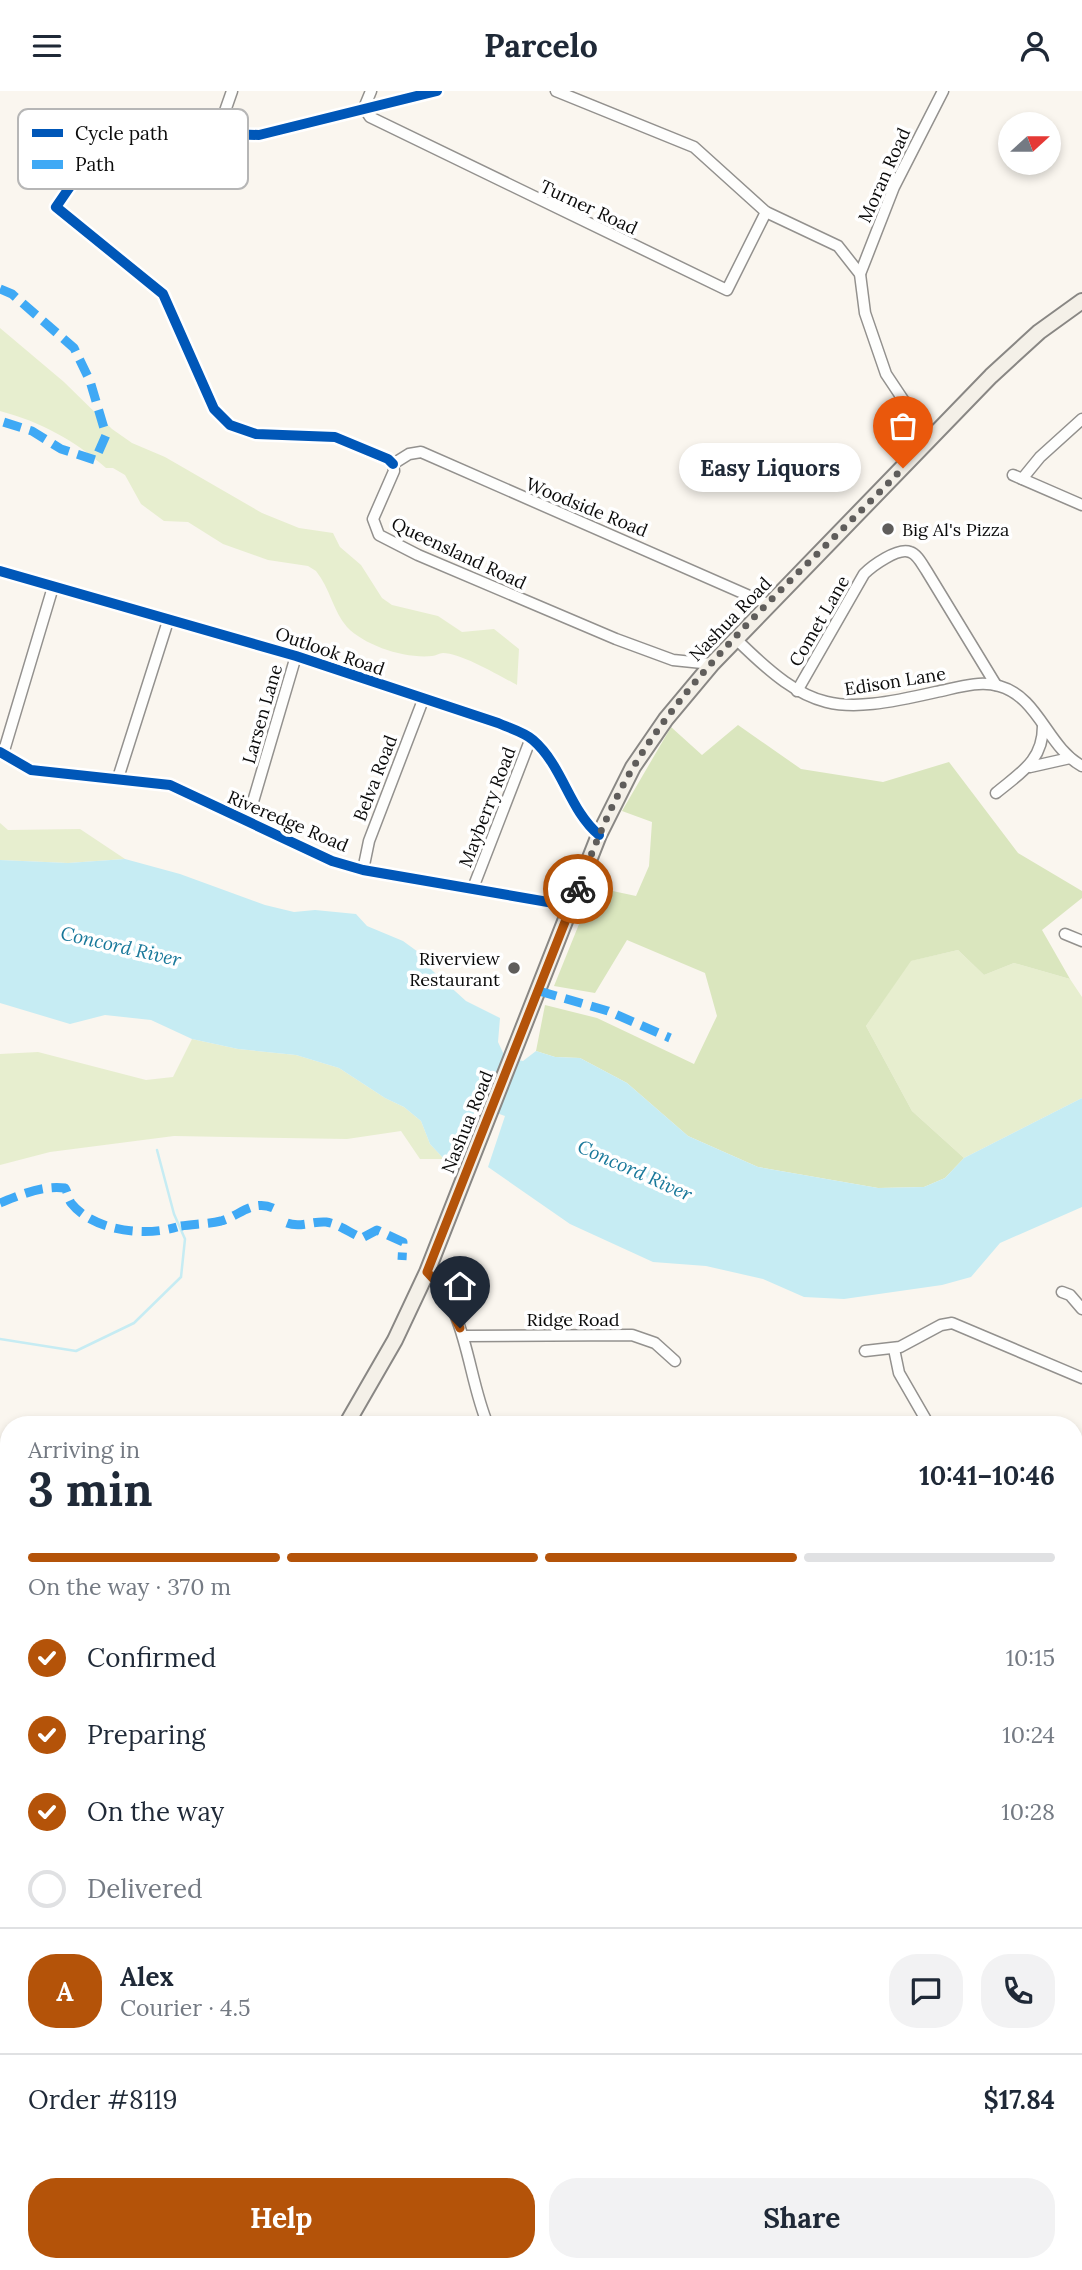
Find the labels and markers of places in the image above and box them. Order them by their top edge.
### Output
pin [873,396,933,468]
callout: Easy Liquors [679,443,861,493]
place label: Big Al's Pizza [902,518,1009,541]
marker: Big Al's Pizza [880,521,896,537]
place label: Riverview Restaurant [409,947,501,991]
marker: Riverview Restaurant [506,960,522,976]
pin [430,1256,490,1328]

